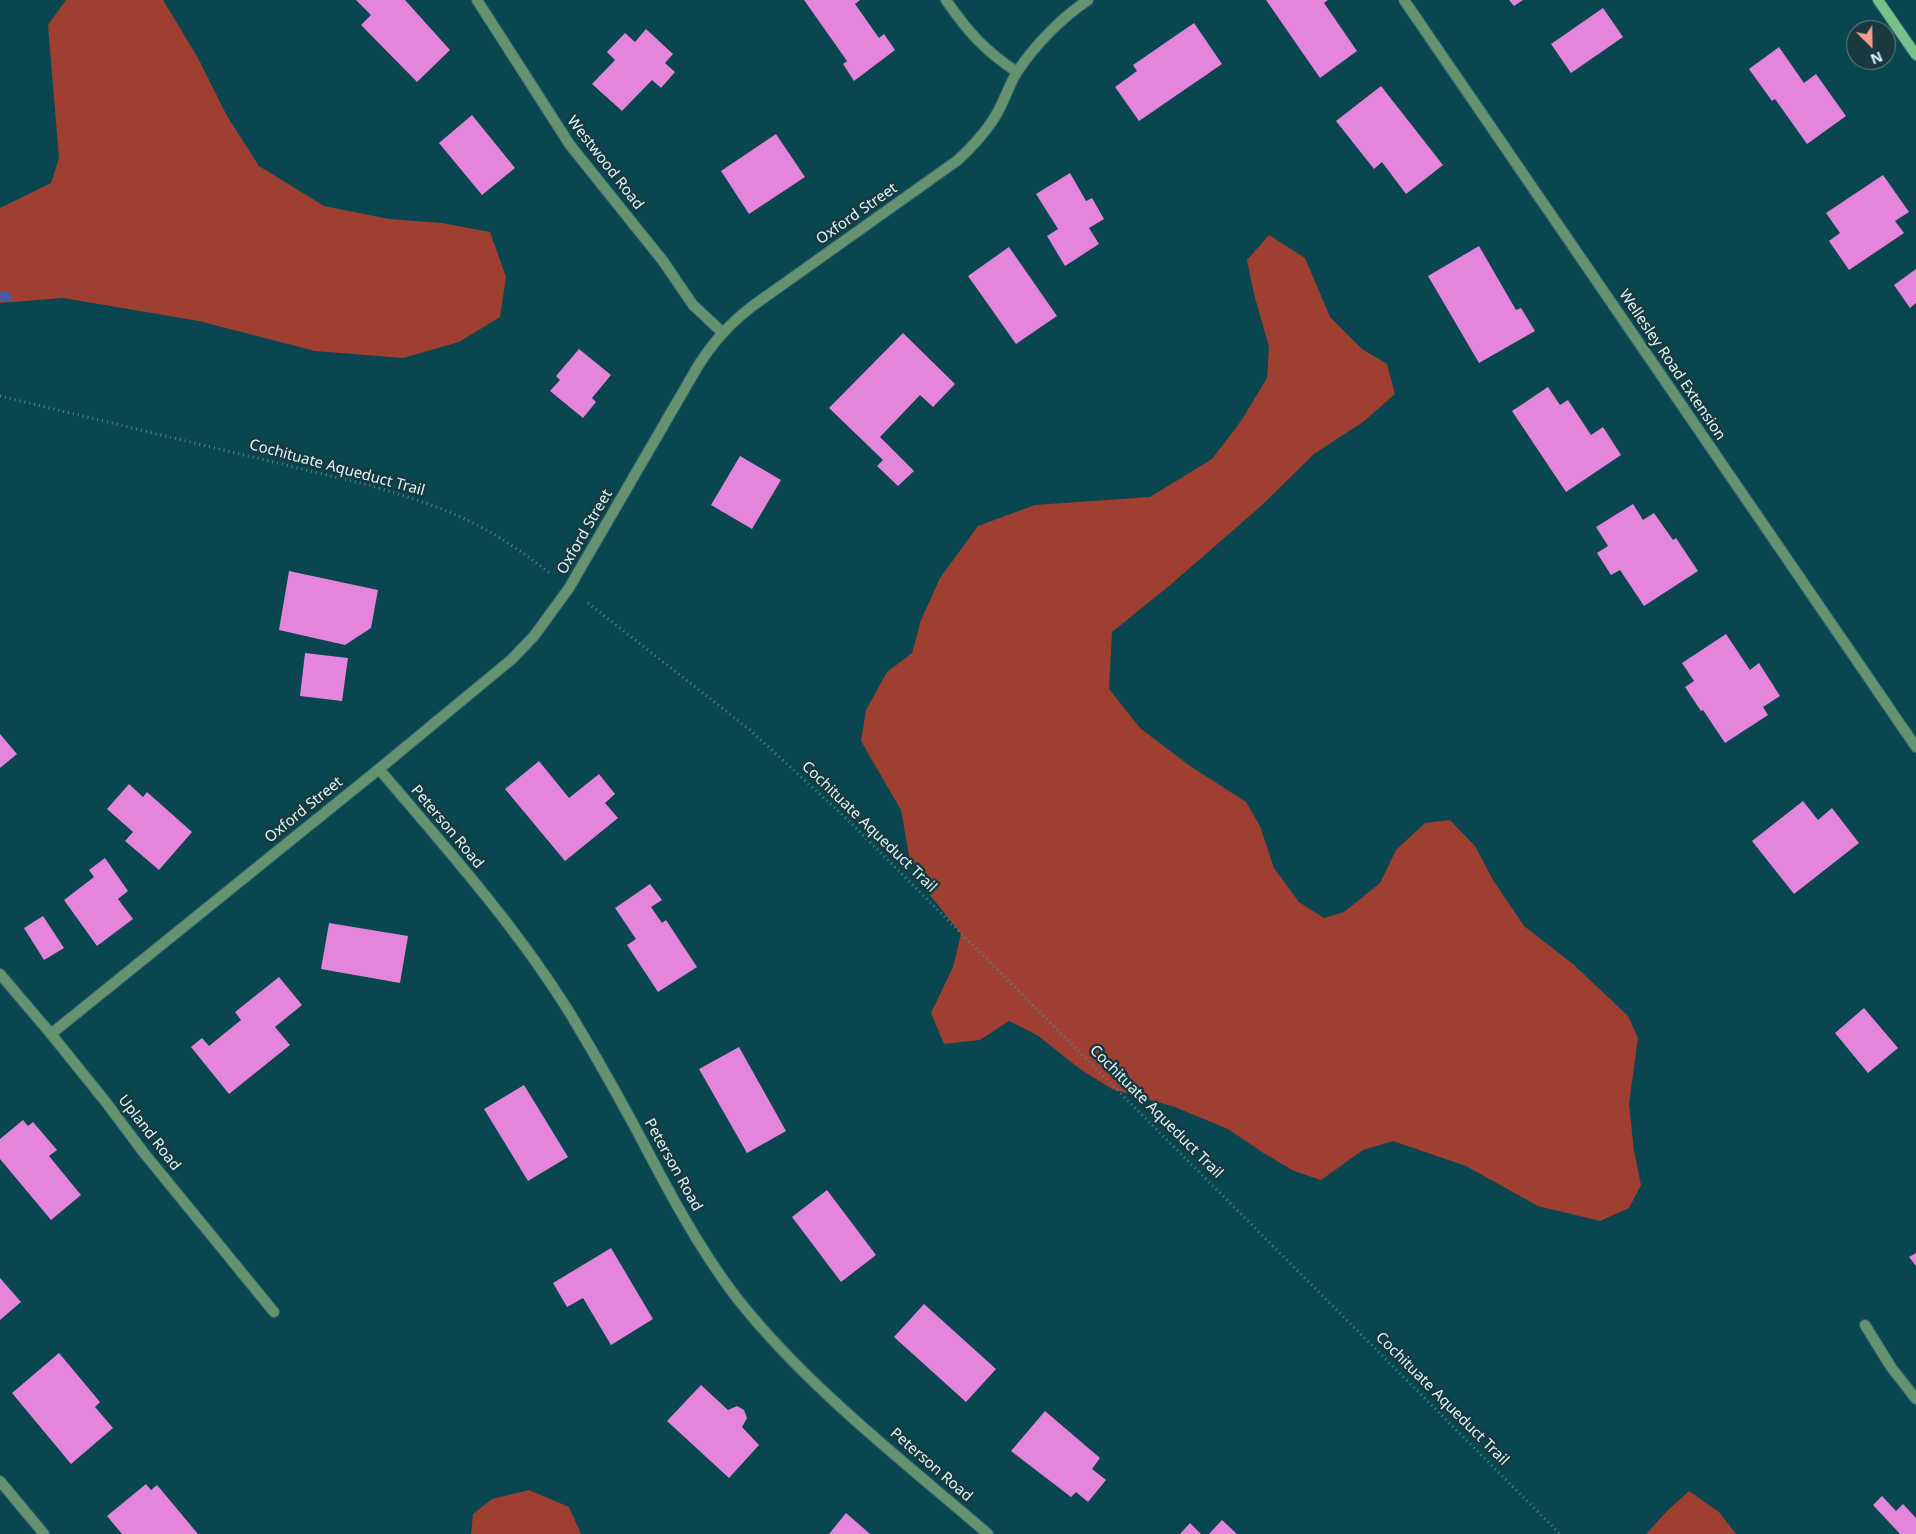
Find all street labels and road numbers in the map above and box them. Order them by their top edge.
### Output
street label: Westwood Road [563,113,647,213]
street label: Oxford Street [813,179,901,249]
street label: Wellesley Road Extension [1615,286,1729,444]
street label: Cochituate Aqueduct Trail [247,436,427,500]
street label: Oxford Street [554,486,616,578]
street label: Cochituate Aqueduct Trail [798,758,940,896]
street label: Oxford Street [262,773,346,847]
street label: Peterson Road [407,782,487,872]
street label: Cochituate Aqueduct Trail [1086,1042,1226,1182]
street label: Upland Road [114,1092,184,1174]
street label: Peterson Road [640,1116,706,1214]
street label: Cochituate Aqueduct Trail [1372,1329,1512,1469]
street label: Peterson Road [886,1424,976,1506]

